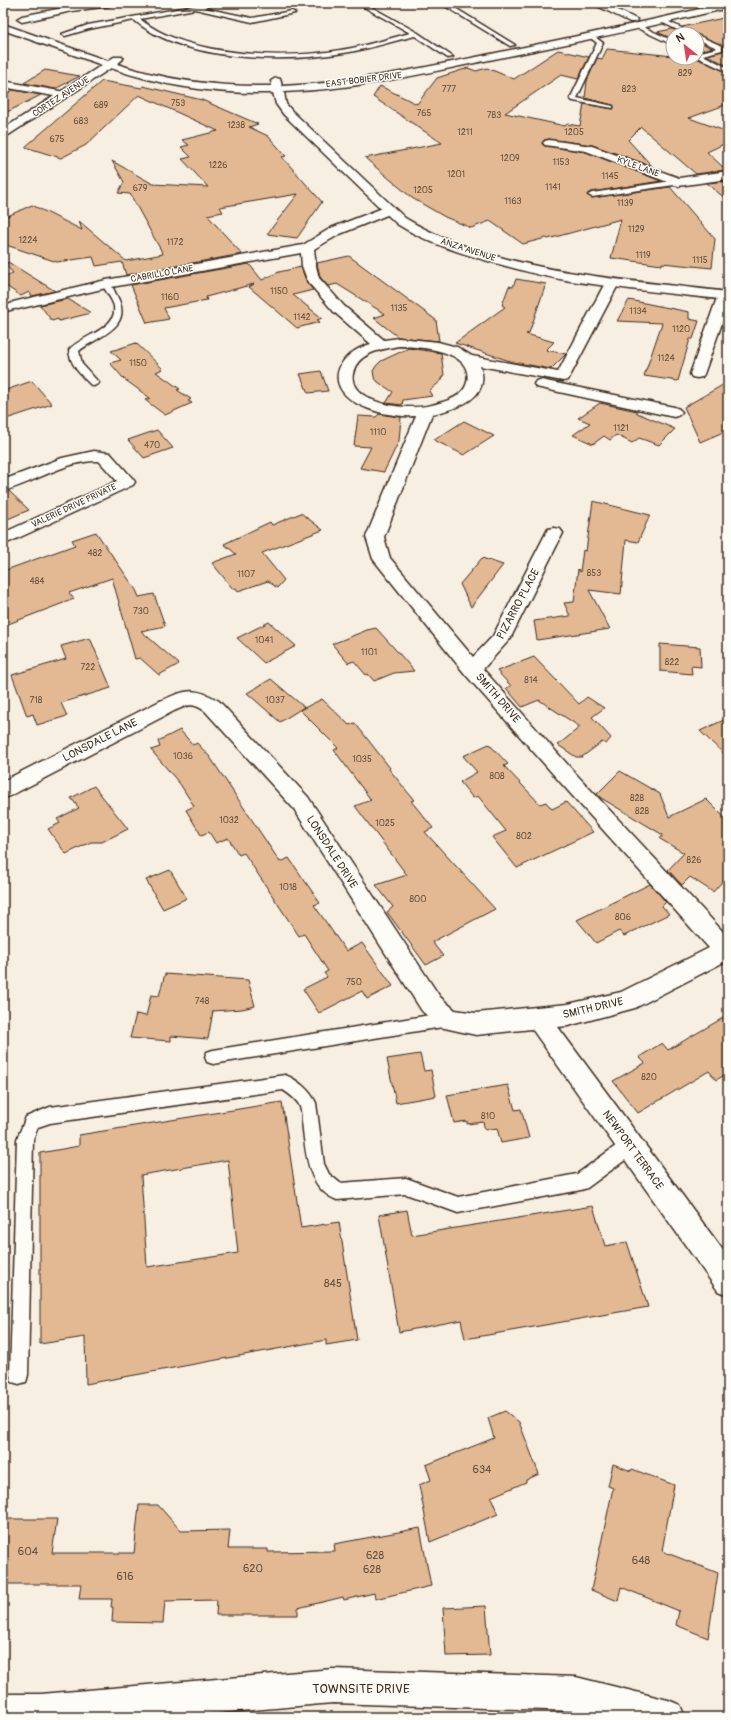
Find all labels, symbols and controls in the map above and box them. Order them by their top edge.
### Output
north arrow [665,26,705,66]
text: N [674,30,687,45]
house number: 829 [678,68,692,79]
street label: EAST BOBIER DRIVE [325,70,403,90]
street label: CORTEZ AVENUE [31,74,92,119]
house number: 777 [442,84,456,95]
house number: 823 [622,84,636,95]
house number: 753 [171,98,185,109]
house number: 689 [94,100,109,111]
house number: 765 [417,108,432,119]
house number: 783 [487,110,501,121]
house number: 683 [74,116,88,127]
house number: 1238 [227,120,245,131]
house number: 1211 [457,127,473,138]
house number: 1205 [564,127,584,138]
house number: 675 [50,134,65,145]
house number: 1209 [500,153,520,164]
street label: KYLE LANE [615,154,661,180]
house number: 1153 [553,157,569,168]
house number: 1226 [209,160,227,171]
house number: 1201 [447,169,465,180]
house number: 1145 [601,171,619,182]
house number: 1141 [545,182,561,193]
house number: 679 [133,183,148,194]
house number: 1205 [413,185,433,196]
house number: 1163 [504,196,522,207]
house number: 1139 [617,198,634,209]
house number: 1129 [628,224,645,235]
house number: 1224 [19,235,38,246]
street label: ANZA AVENUE [439,236,497,264]
house number: 1172 [167,237,183,248]
house number: 1119 [635,250,651,261]
house number: 1115 [692,255,708,266]
street label: CABRILLO LANE [130,263,195,285]
house number: 1150 [270,286,288,297]
house number: 1160 [161,292,179,303]
house number: 1135 [391,303,408,314]
house number: 1134 [629,306,647,317]
house number: 1142 [293,312,311,323]
house number: 1120 [672,324,690,335]
house number: 1124 [657,353,675,364]
house number: 1150 [129,358,147,369]
house number: 1121 [613,423,629,434]
house number: 1110 [370,427,386,438]
house number: 470 [144,440,160,451]
street label: VALERIE DRIVE PRIVATE [30,481,118,530]
house number: 482 [88,548,102,559]
street label: PIZARRO PLACE [494,566,542,641]
house number: 853 [587,568,601,579]
house number: 1107 [237,569,255,580]
house number: 484 [30,576,45,587]
house number: 730 [133,606,149,617]
house number: 1041 [255,635,273,646]
house number: 1101 [361,647,377,658]
house number: 822 [665,657,679,668]
house number: 722 [81,662,95,673]
street label: SMITH DRIVE [473,670,523,726]
house number: 814 [524,675,538,686]
house number: 718 [30,695,43,706]
house number: 1037 [265,695,285,706]
street label: LONSDALE LANE [61,715,140,764]
house number: 1036 [173,751,193,762]
house number: 1035 [352,754,372,765]
house number: 808 [489,771,505,782]
house number: 828 [630,793,645,804]
house number: 828 [635,806,650,817]
street label: LONSDALE DRIVE [304,813,360,891]
house number: 1032 [219,815,239,826]
house number: 1025 [375,818,395,829]
house number: 802 [516,831,532,842]
house number: 826 [687,855,701,866]
house number: 1018 [279,882,297,893]
house number: 800 [410,894,426,905]
house number: 806 [615,912,631,923]
house number: 750 [346,977,362,988]
street label: SMITH DRIVE [562,995,625,1021]
house number: 748 [195,996,210,1007]
house number: 820 [641,1072,657,1083]
street label: NEWPORT TERRACE [600,1108,666,1192]
house number: 810 [481,1111,495,1122]
house number: 845 [324,1277,342,1290]
house number: 634 [473,1463,492,1476]
house number: 604 [18,1545,39,1558]
house number: 628 [366,1549,384,1562]
house number: 648 [632,1554,651,1567]
house number: 620 [243,1562,263,1575]
house number: 628 [363,1563,381,1576]
house number: 616 [116,1570,134,1583]
street label: TOWNSITE DRIVE [312,1681,410,1697]

